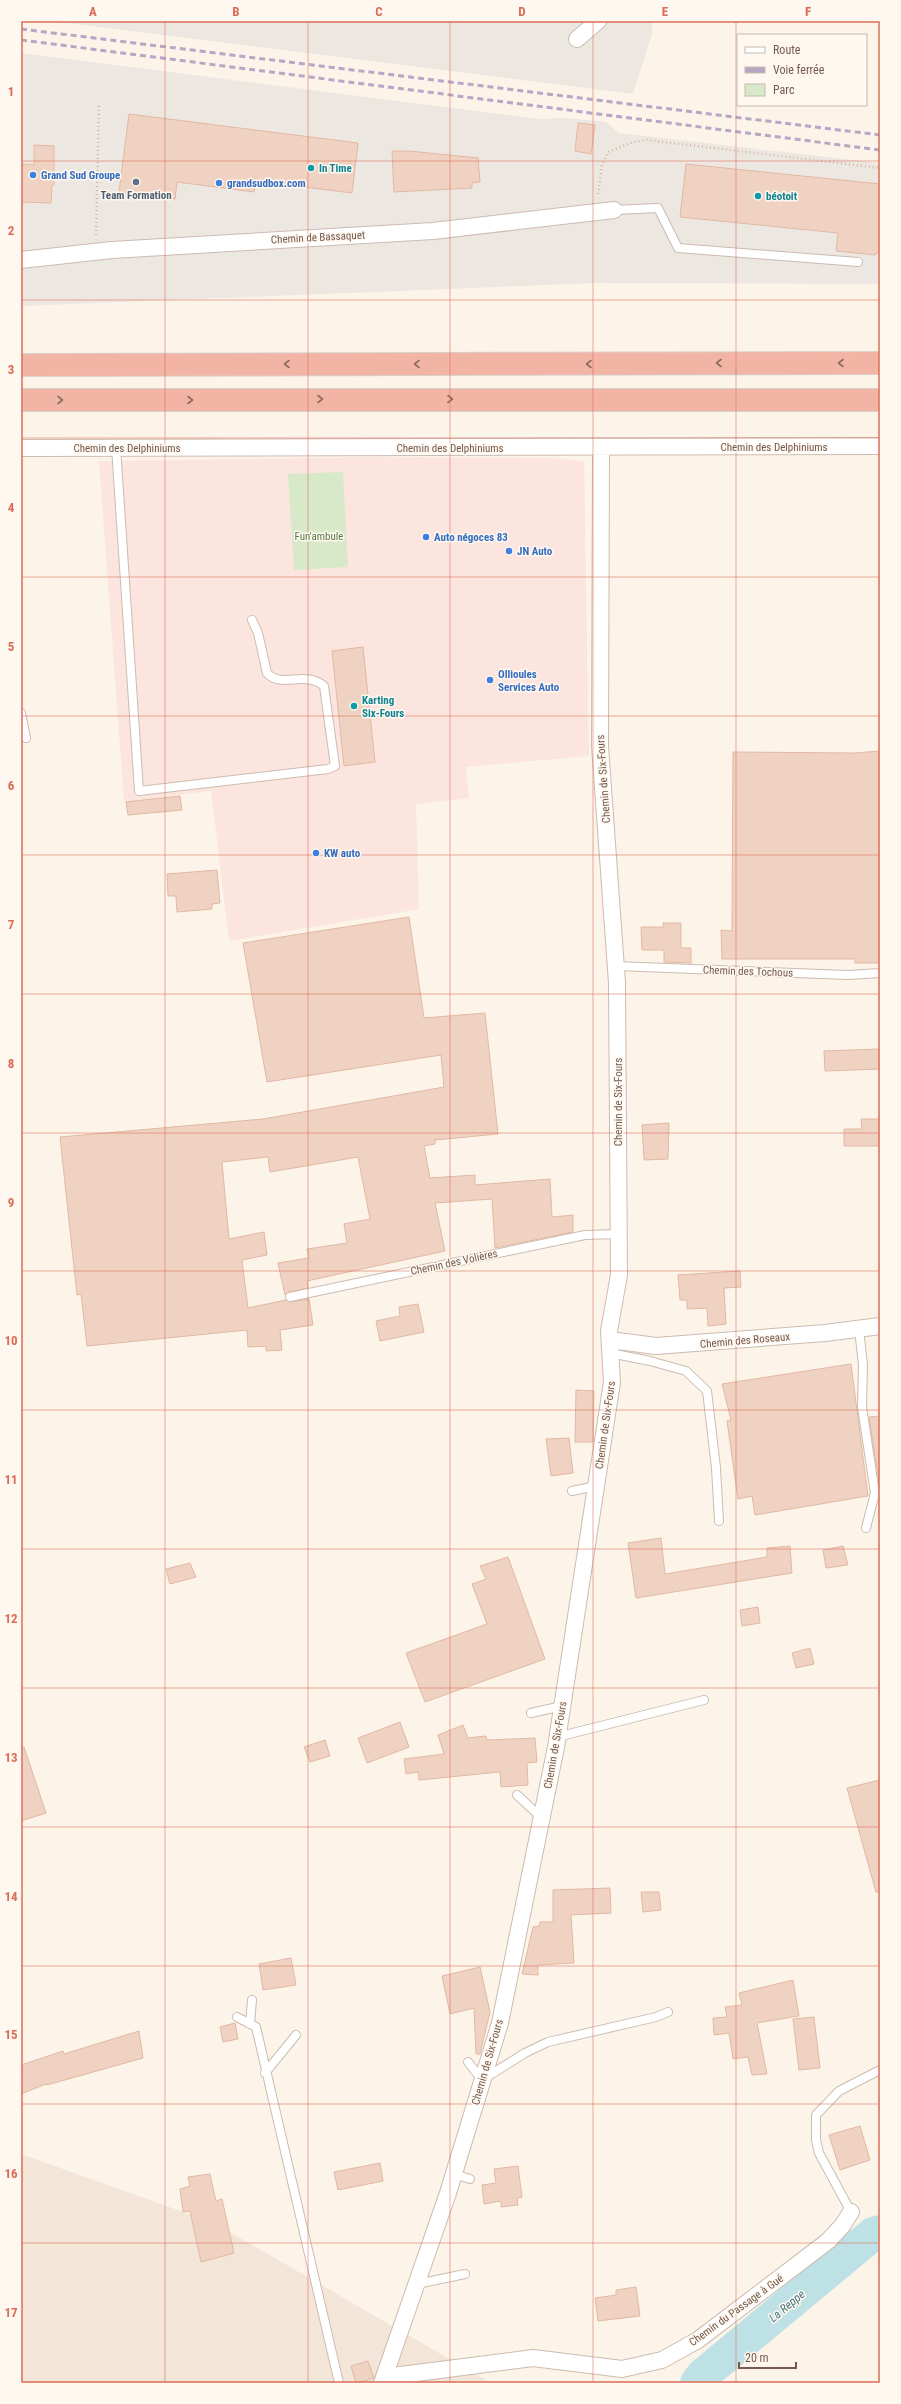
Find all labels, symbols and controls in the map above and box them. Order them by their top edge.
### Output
text: A [89,4,97,19]
text: B [232,4,240,19]
text: C [375,4,383,19]
text: D [518,4,526,19]
text: E [662,4,669,19]
text: F [805,4,811,19]
legend [737,34,867,106]
text: Route [773,43,801,57]
text: Voie ferrée [773,63,825,77]
text: Parc [773,83,795,97]
text: 1 [8,84,14,99]
place label: In Time [319,162,352,175]
marker: In Time [306,163,316,173]
place label: Grand Sud Groupe [41,169,120,182]
marker: Grand Sud Groupe [28,170,38,180]
marker: Team Formation [131,177,141,187]
place label: grandsudbox.com [227,177,306,190]
marker: grandsudbox.com [214,178,224,188]
place label: Team Formation [100,189,172,202]
place label: béotoit [766,190,798,203]
marker: béotoit [753,191,763,201]
text: 2 [8,223,15,238]
street label: Chemin de Bassaquet [271,229,365,246]
one-way arrow [716,359,722,367]
one-way arrow [838,359,844,367]
one-way arrow [284,360,290,368]
one-way arrow [414,360,420,368]
one-way arrow [586,360,592,368]
text: 3 [8,362,14,377]
one-way arrow [317,395,323,403]
one-way arrow [447,395,453,403]
one-way arrow [57,396,63,404]
one-way arrow [187,396,193,404]
street label: Chemin des Delphiniums [720,441,828,454]
street label: Chemin des Delphiniums [73,442,181,455]
street label: Chemin des Delphiniums [396,442,504,455]
text: 4 [8,500,15,515]
park label: Fun'ambule [295,530,343,543]
place label: Auto négoces 83 [434,531,508,544]
marker: Auto négoces 83 [421,532,431,542]
place label: JN Auto [517,545,553,558]
marker: JN Auto [504,546,514,556]
text: 5 [8,639,15,654]
place label: Ollioules Services Auto [498,668,560,694]
marker: Ollioules Services Auto [485,675,495,685]
place label: Karting Six-Fours [362,694,404,720]
marker: Karting Six-Fours [349,701,359,711]
street label: Chemin de Six-Fours [594,734,613,824]
text: 6 [8,778,15,793]
place label: KW auto [324,847,361,860]
marker: KW auto [311,848,321,858]
text: 7 [8,917,15,932]
street label: Chemin des Tochous [703,963,793,980]
text: 8 [8,1056,14,1071]
street label: Chemin de Six-Fours [612,1058,625,1146]
text: 9 [8,1195,14,1210]
street label: Chemin des Volières [409,1247,499,1278]
street label: Chemin des Roseaux [699,1330,791,1351]
text: 10 [4,1333,18,1348]
street label: Chemin de Six-Fours [593,1380,618,1470]
text: 11 [4,1472,18,1487]
text: 12 [4,1611,18,1626]
street label: Chemin de Six-Fours [541,1700,570,1790]
text: 13 [4,1750,18,1765]
text: 14 [4,1889,18,1904]
street label: Chemin de Six-Fours [469,2018,506,2107]
text: 15 [4,2027,18,2042]
text: 16 [4,2166,18,2181]
street label: Chemin du Passage à Gué [687,2272,786,2349]
water label: La Reppe [766,2287,808,2325]
text: 17 [4,2305,18,2320]
scale bar [739,2344,796,2370]
text: 20 m [745,2351,769,2365]

